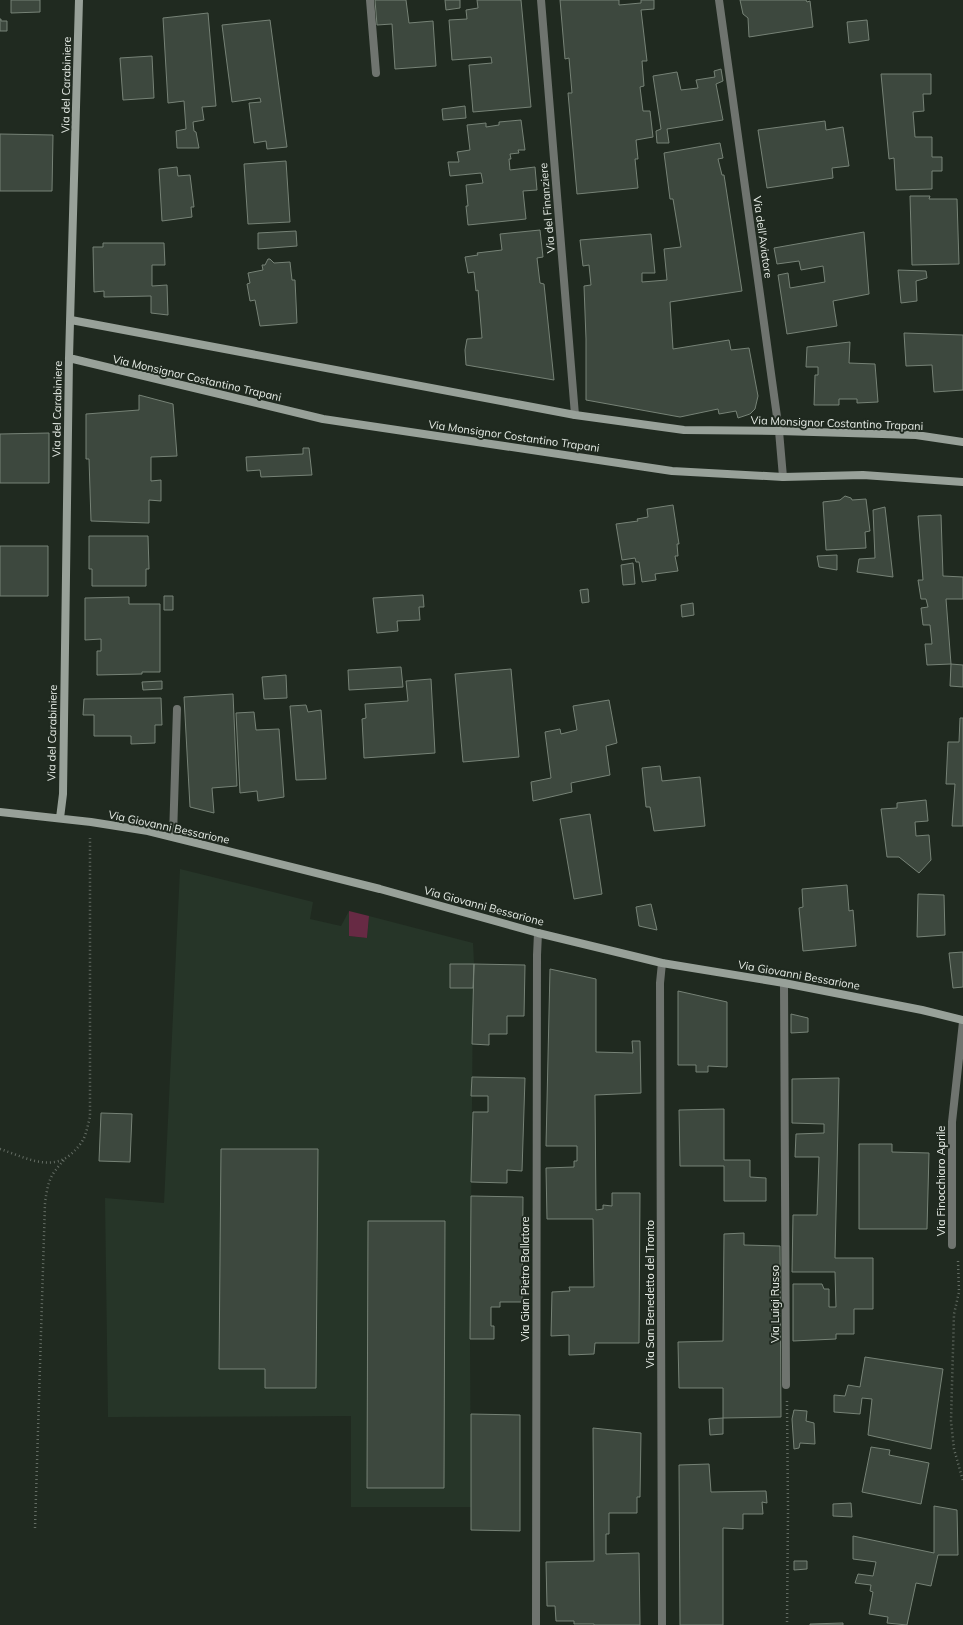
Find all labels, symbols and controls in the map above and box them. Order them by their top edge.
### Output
street label: Via del Carabiniere [58,37,74,133]
street label: Via del Finanziere [536,162,558,254]
street label: Via dell'Aviatore [750,195,776,279]
street label: Via Monsignor Costantino Trapani [111,352,283,404]
street label: Via del Carabiniere [49,361,65,457]
street label: Via Monsignor Costantino Trapani [750,413,924,433]
street label: Via Monsignor Costantino Trapani [428,417,600,455]
street label: Via del Carabiniere [44,685,60,781]
street label: Via Giovanni Bessarione [107,807,231,847]
street label: Via Giovanni Bessarione [422,883,546,929]
street label: Via Giovanni Bessarione [737,957,861,993]
street label: Via Finocchiaro Aprile [934,1126,948,1236]
street label: Via Gian Pietro Ballatore [518,1217,532,1341]
street label: Via San Benedetto del Tronto [643,1220,657,1368]
street label: Via Luigi Russo [768,1265,782,1343]

